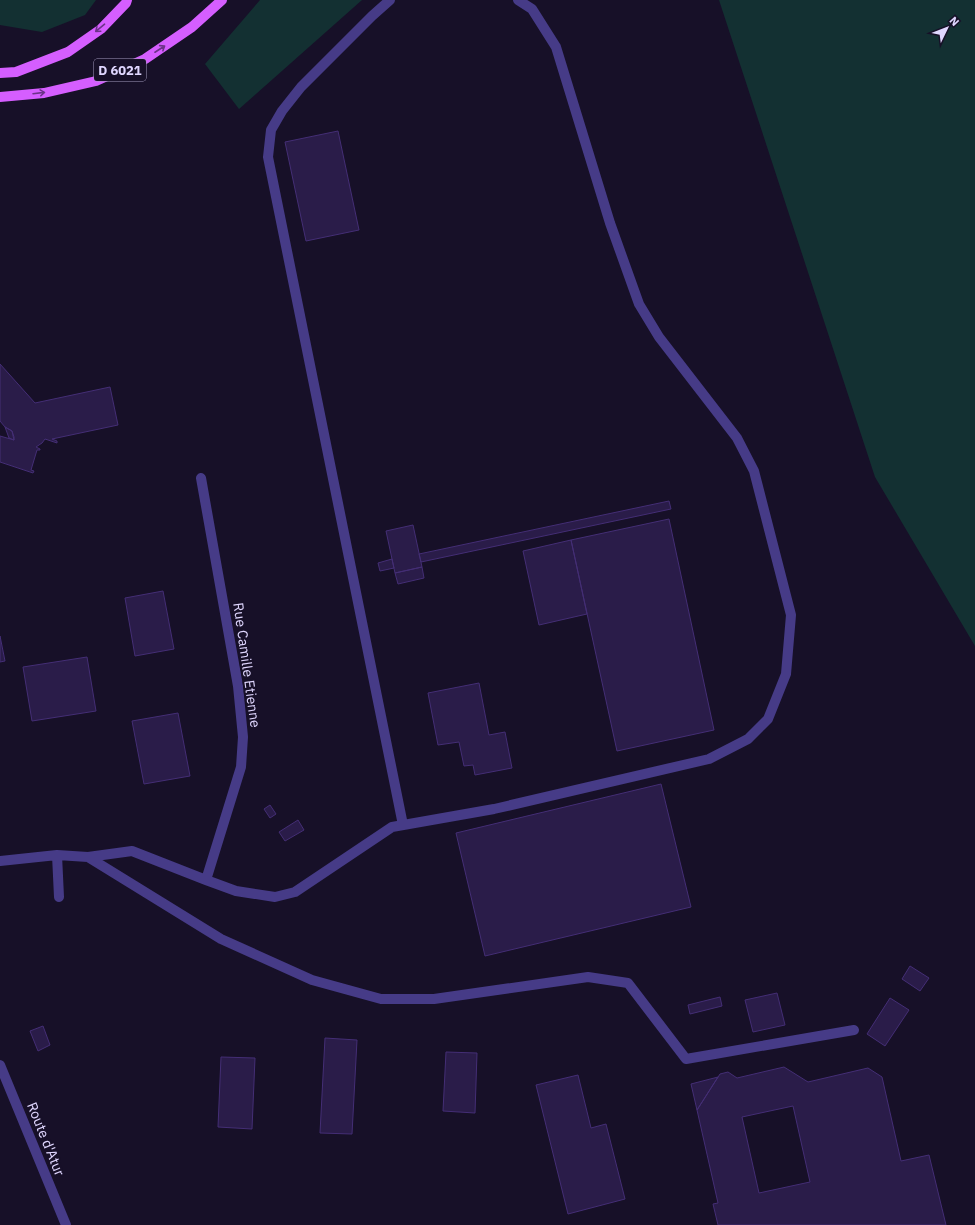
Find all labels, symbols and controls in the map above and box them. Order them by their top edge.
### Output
north arrow [927,8,967,48]
text: N [946,13,962,29]
one-way arrow [95,24,106,33]
one-way arrow [154,45,165,53]
road number: D 6021 [94,59,146,81]
one-way arrow [32,89,45,97]
street label: Rue Camille Etienne [229,601,265,729]
street label: Route d'Atur [23,1099,69,1179]

